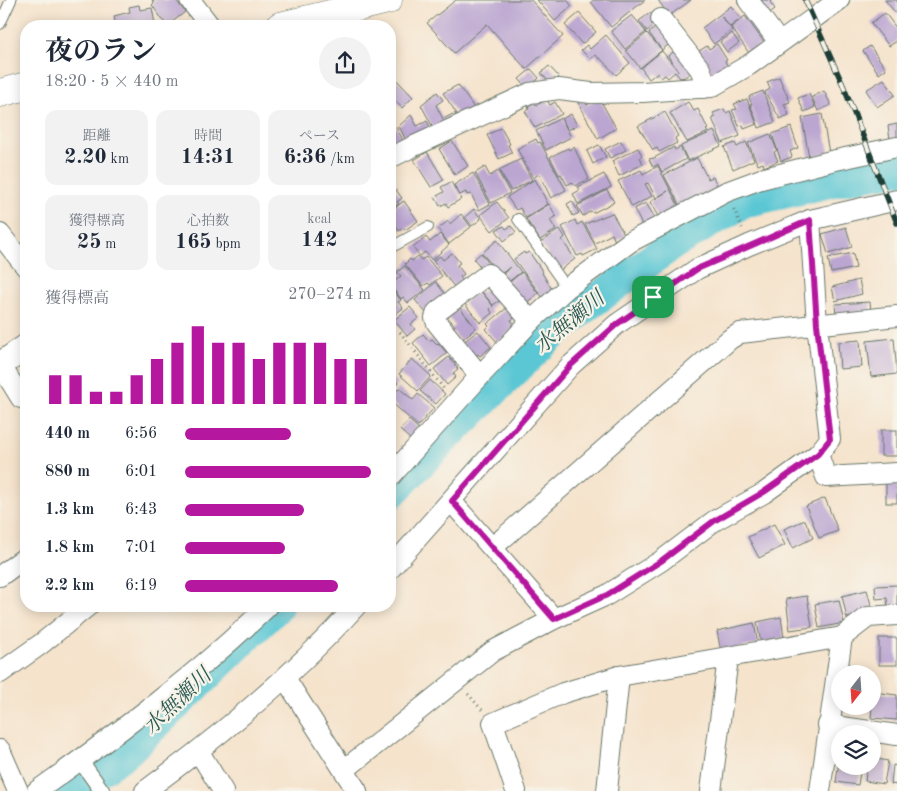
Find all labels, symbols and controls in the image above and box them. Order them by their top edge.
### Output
button: share [319,37,371,89]
text: 夜のラン [45,39,157,67]
text: 18:20 · 5 × 440 m [45,74,178,90]
text: 距離 [83,129,111,143]
text: 時間 [194,129,222,143]
text: ペース [299,129,340,143]
text: 2.20 [64,147,107,168]
text: 14:31 [181,147,235,168]
text: 6:36 [284,147,326,168]
text: km [107,152,129,166]
text: /km [326,152,355,166]
text: kcal [307,212,331,226]
text: 獲得標高 [69,214,125,228]
text: 心拍数 [187,214,229,228]
text: 142 [301,230,338,251]
text: 25 [77,232,101,253]
text: 165 [175,232,212,253]
text: m [101,237,116,251]
text: bpm [212,237,241,251]
pin [632,276,674,318]
icon: arrive [639,283,667,311]
water label: 水無瀬川 [530,285,610,358]
text: 270–274 m [288,287,371,303]
text: 獲得標高 [45,291,109,307]
text: 440 m [45,426,90,442]
text: 6:56 [125,426,157,442]
text: 880 m [45,464,90,480]
text: 6:01 [125,464,157,480]
text: 1.3 km [45,502,94,518]
text: 6:43 [125,502,157,518]
text: 1.8 km [45,540,94,556]
text: 7:01 [125,540,157,556]
text: 2.2 km [45,578,94,594]
text: 6:19 [125,578,157,594]
water label: 水無瀬川 [139,662,217,739]
north arrow [831,665,881,715]
map controls [831,665,881,775]
button: layers [831,725,881,775]

